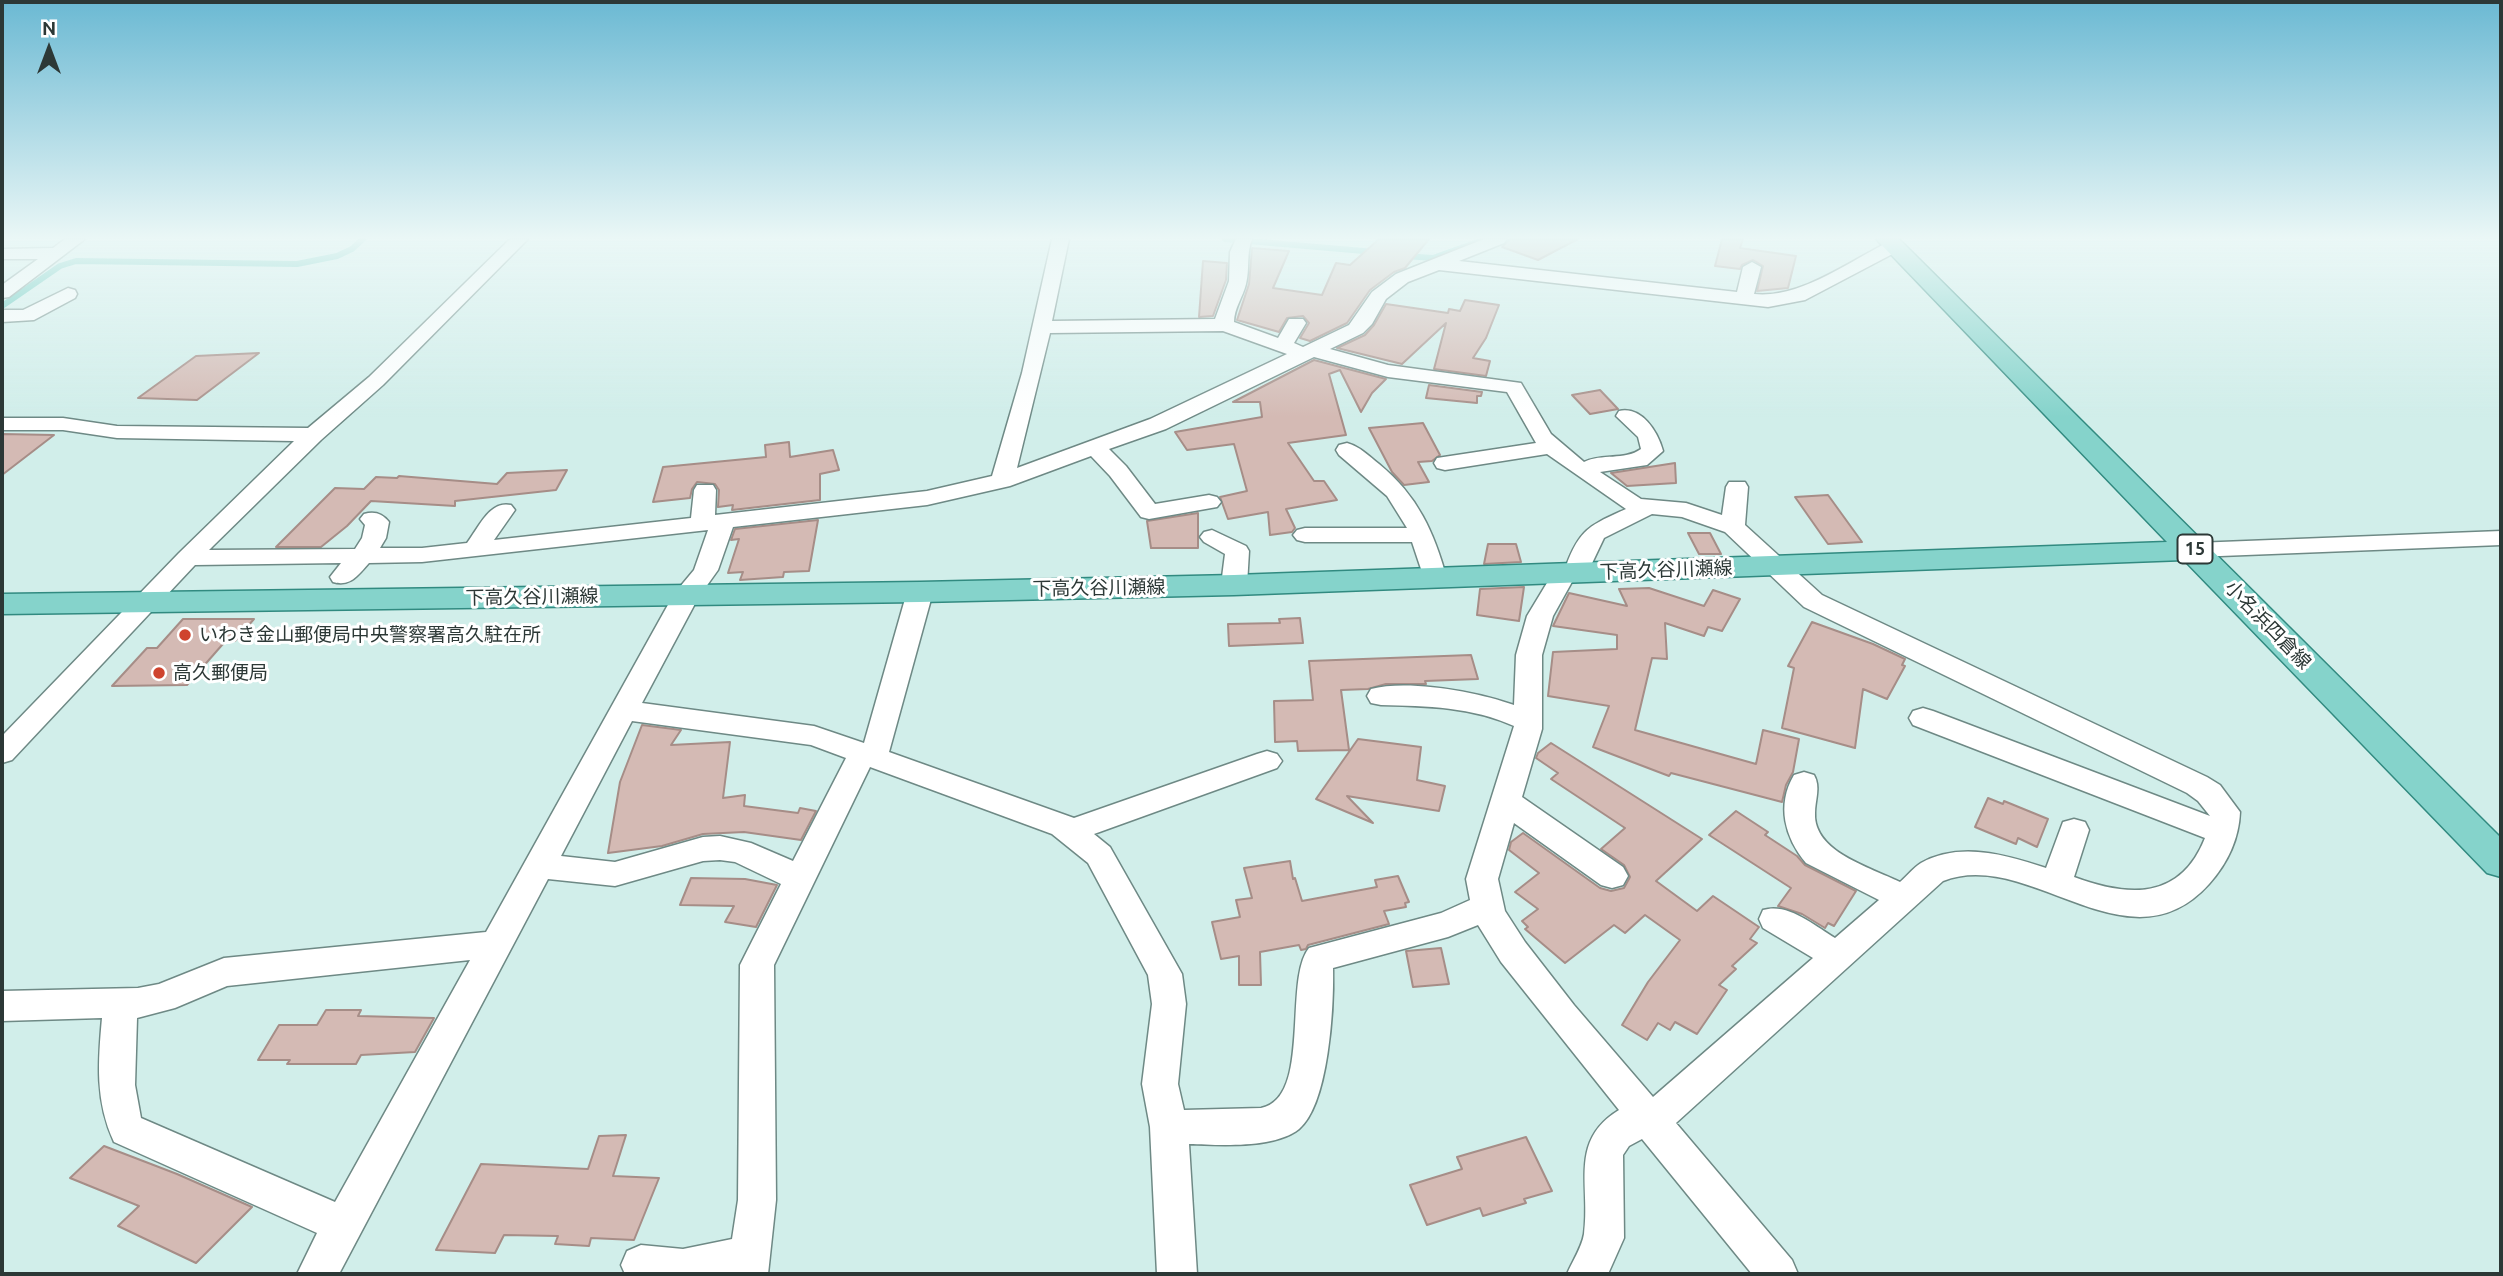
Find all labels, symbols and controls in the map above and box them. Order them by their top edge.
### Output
north arrow [14,14,84,84]
text: N [42,17,56,39]
road number: 15 [2178,534,2212,564]
street label: 下高久谷川瀬線 [1599,556,1733,584]
street label: 下高久谷川瀬線 [1032,575,1166,601]
street label: 小名浜四倉線 [2220,576,2316,674]
street label: 下高久谷川瀬線 [465,584,599,610]
place label: いわき金山郵便局中央警察署高久駐在所 [199,624,541,646]
marker: いわき金山郵便局中央警察署高久駐在所 [177,627,193,643]
place label: 高久郵便局 [173,662,268,684]
marker: 高久郵便局 [151,665,167,681]

